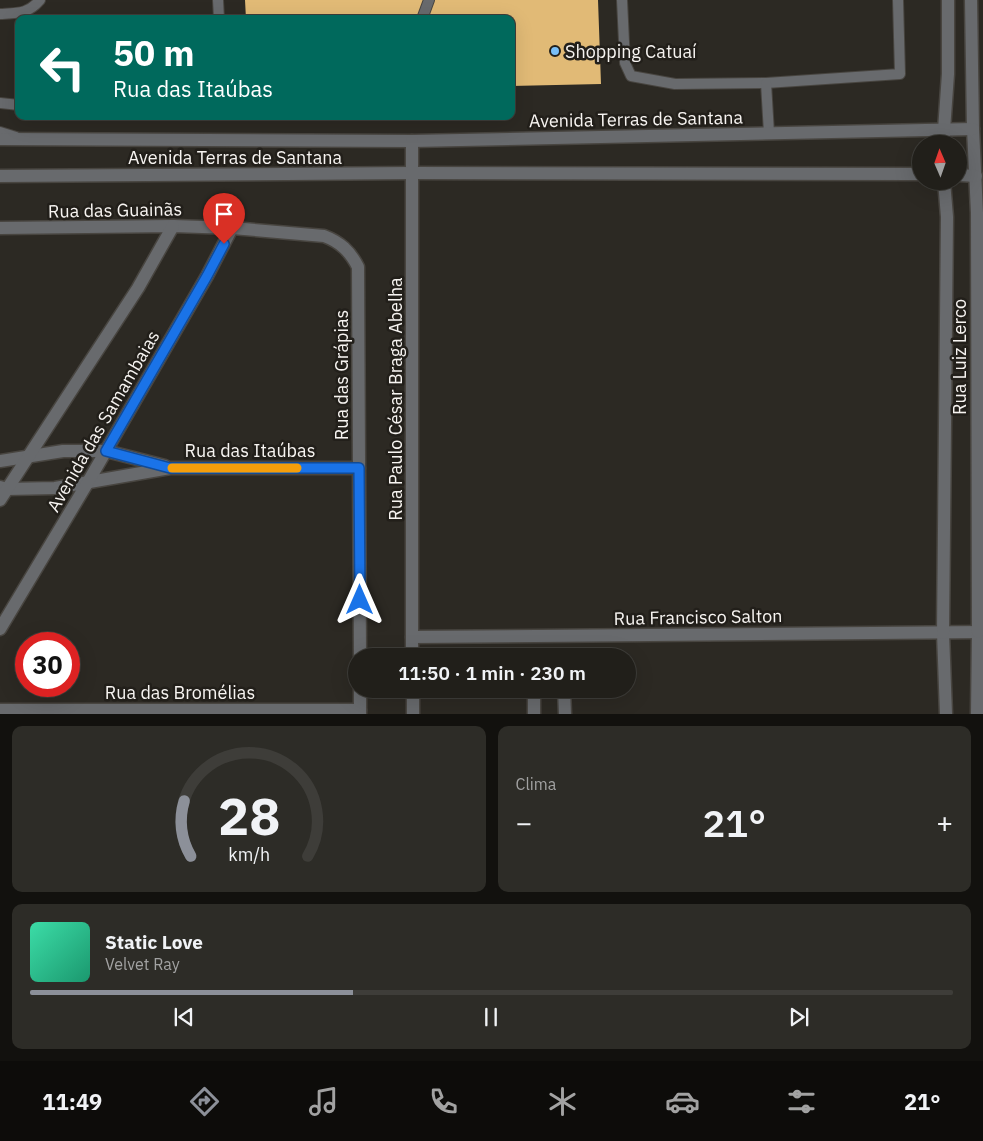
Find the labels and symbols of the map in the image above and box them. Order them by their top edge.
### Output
place label: Shopping Catuaí [565,40,697,63]
marker: Shopping Catuaí [549,45,561,57]
street label: Avenida Terras de Santana [529,106,744,132]
north arrow [912,135,968,190]
street label: Avenida Terras de Santana [128,146,342,169]
pin [203,193,245,244]
street label: Rua das Guainãs [48,197,182,223]
street label: Rua Paulo César Braga Abelha [384,277,407,521]
street label: Rua Luiz Lerco [948,299,971,415]
street label: Rua das Grápias [330,310,353,440]
street label: Avenida das Samambaias [42,326,164,516]
street label: Rua das Itaúbas [185,439,315,462]
position arrow [333,573,385,625]
street label: Rua Francisco Salton [613,604,783,630]
speed limit sign: 30 [15,632,80,697]
street label: Rua das Bromélias [105,681,255,704]

